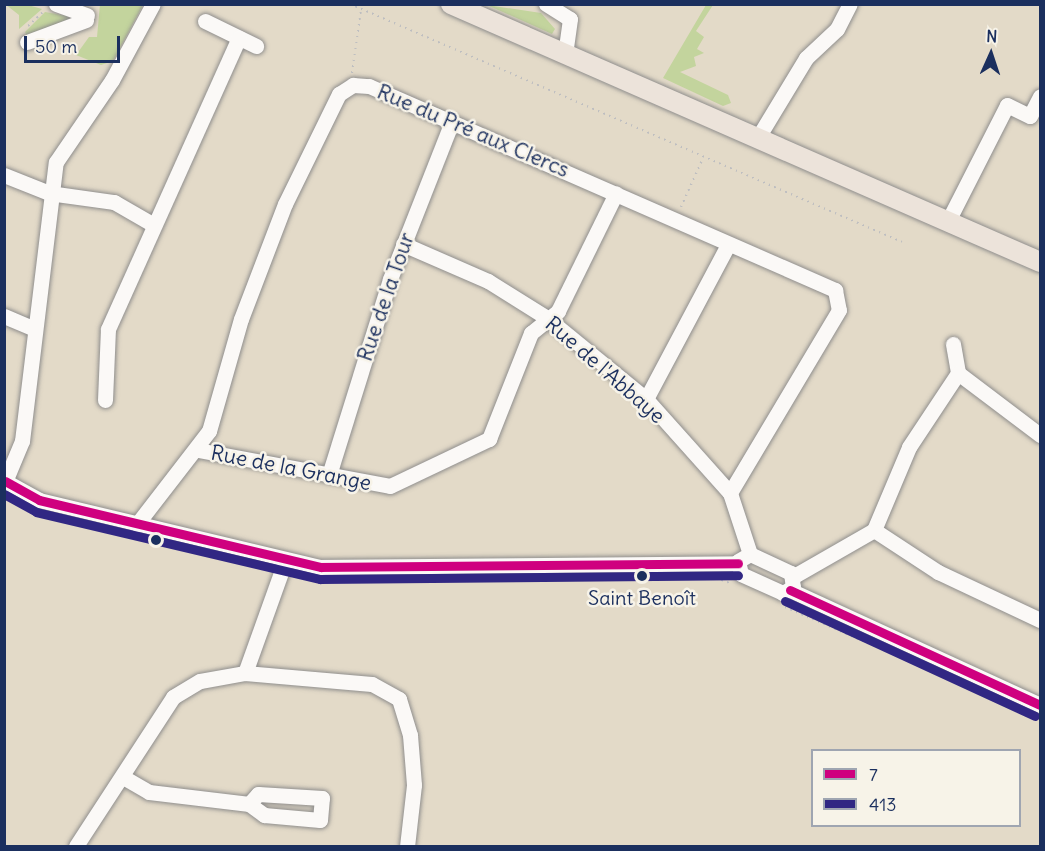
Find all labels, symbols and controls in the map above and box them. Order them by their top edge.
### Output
scale bar [27,24,123,62]
north arrow [961,24,1021,84]
text: N [986,26,998,46]
text: 50 m [35,35,77,58]
street label: Rue du Pré aux Clercs [373,79,573,183]
street label: Rue de la Tour [352,229,420,365]
street label: Rue de l'Abbaye [540,311,670,429]
street label: Rue de la Grange [209,440,373,496]
unlabelled marker [150,534,162,546]
marker: Saint Benoît [636,570,648,582]
place label: Saint Benoît [588,585,696,609]
legend [811,749,1021,827]
text: 7 [869,763,878,786]
text: 413 [869,793,897,816]

